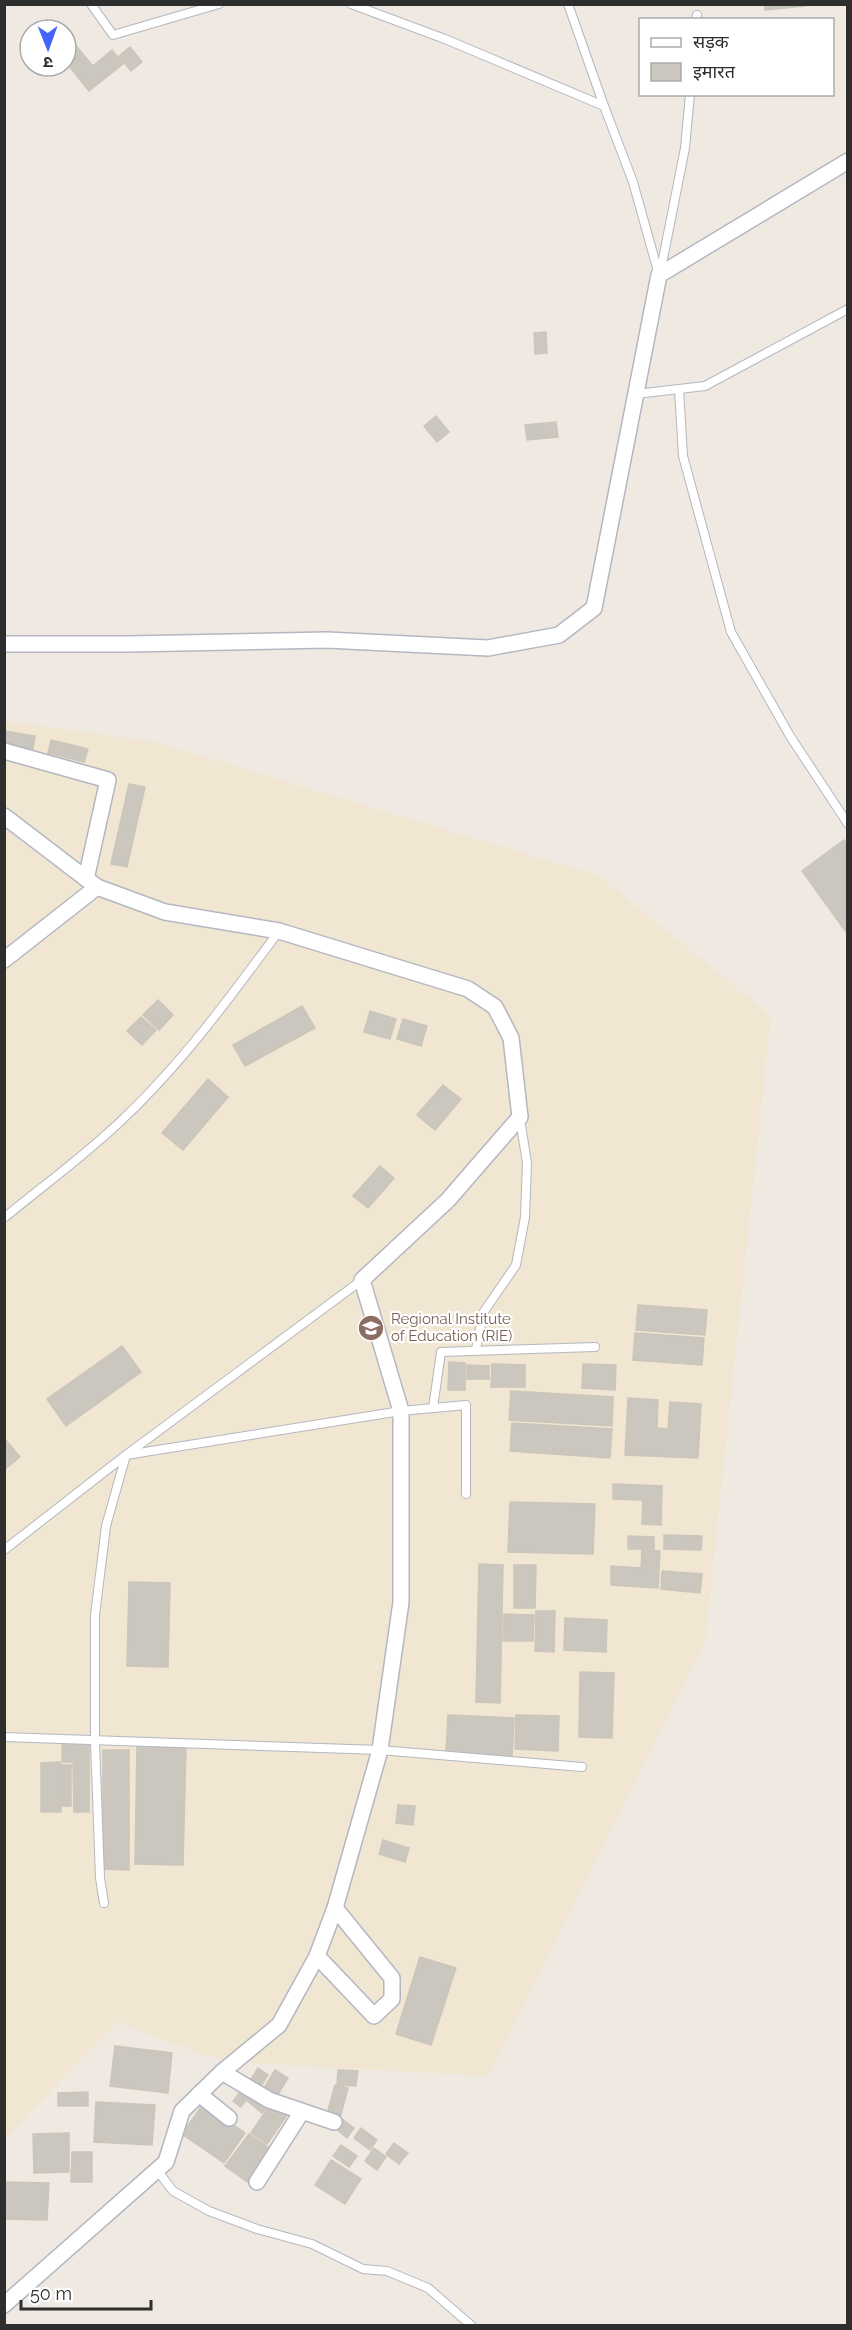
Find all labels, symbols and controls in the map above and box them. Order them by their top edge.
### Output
north arrow [18,18,78,78]
legend [639,18,834,96]
text: सड़क [693,31,730,52]
text: उ [43,53,53,72]
text: इमारत [693,61,736,82]
place label: Regional Institute of Education (RIE) [391,1310,512,1345]
school or university icon: Regional Institute of Education (RIE) [356,1313,386,1343]
scale bar [21,2273,152,2311]
text: 50 m [30,2283,72,2304]

